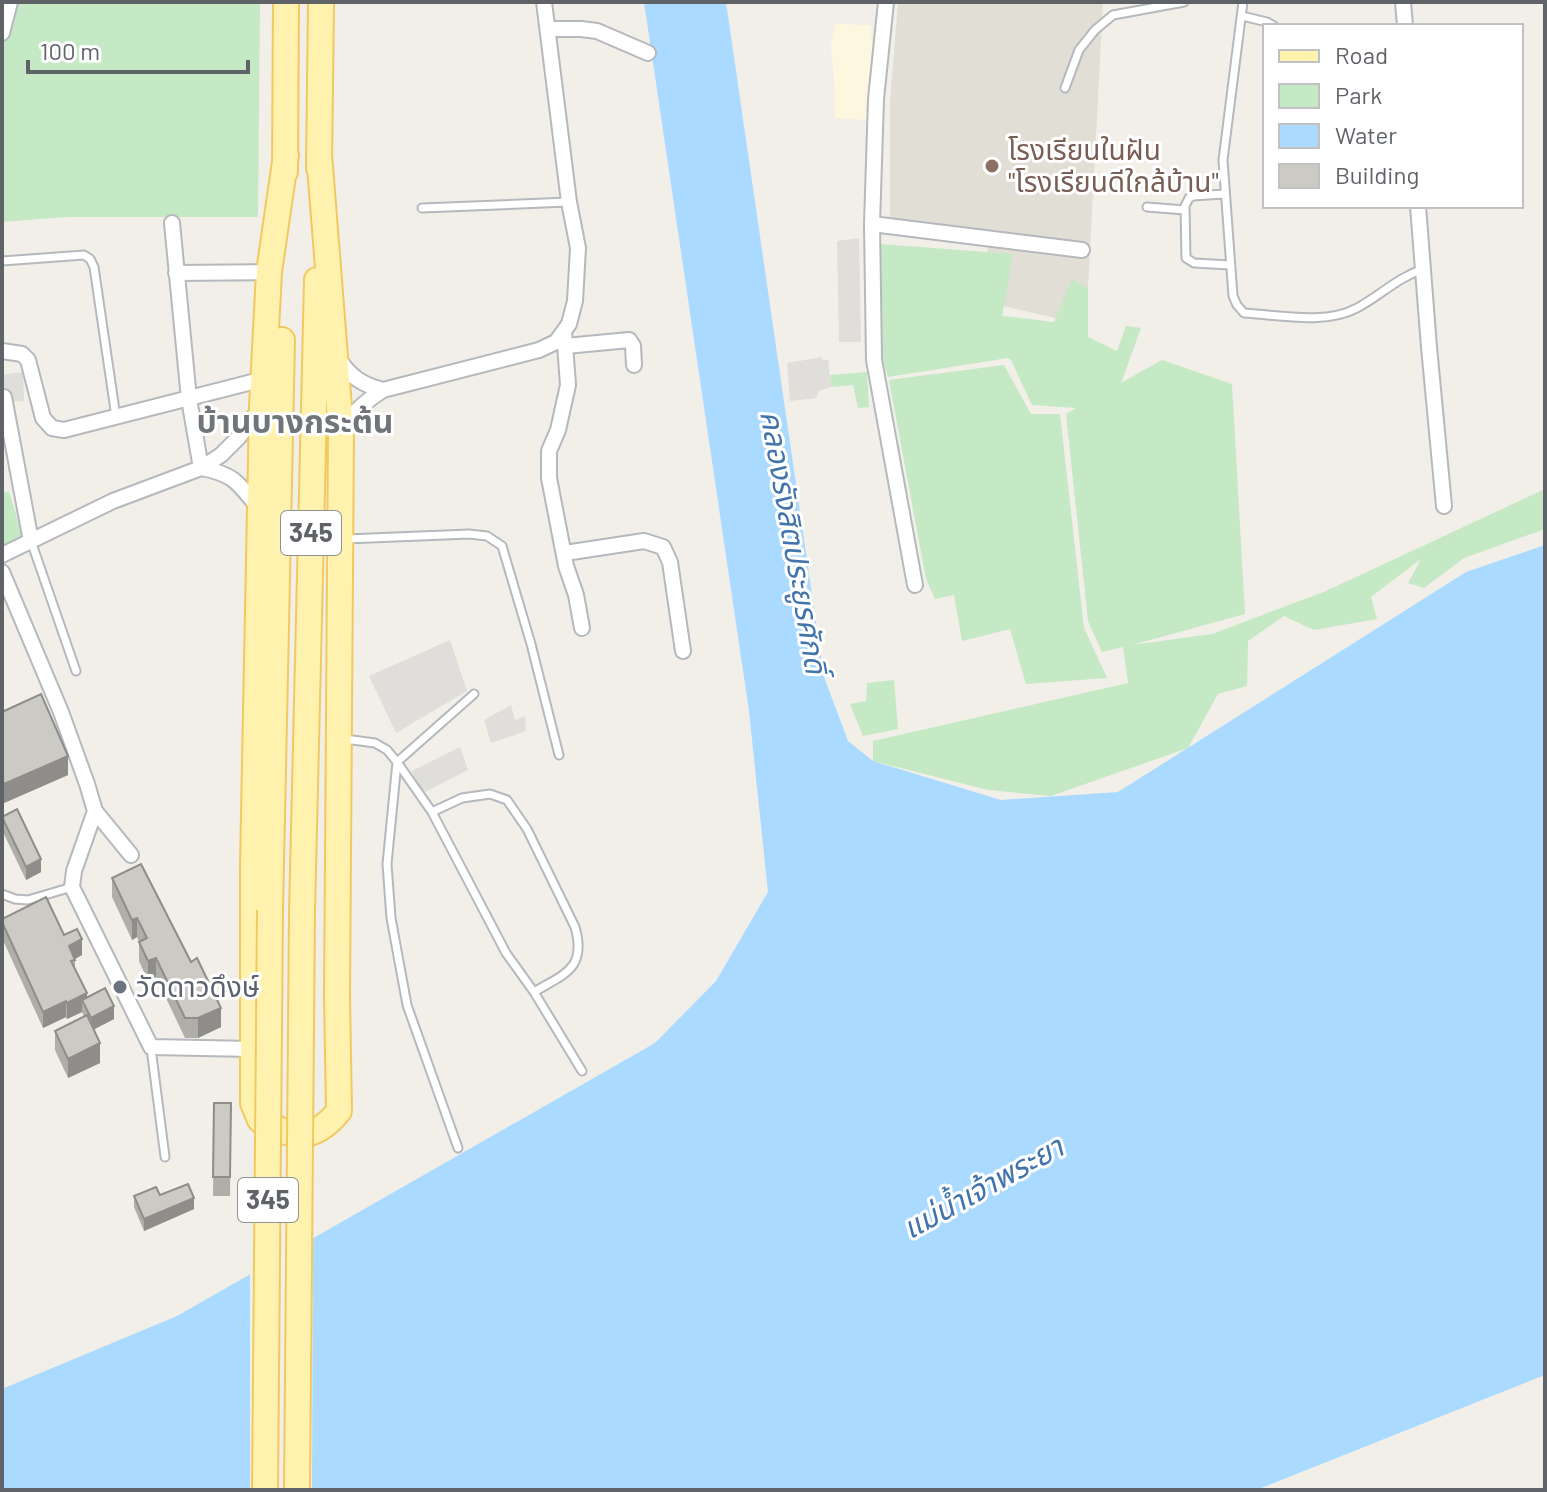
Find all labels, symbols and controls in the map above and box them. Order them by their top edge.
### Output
scale bar [28,24,248,74]
legend [1263,24,1523,208]
text: 100 m [40,36,100,65]
text: Road [1335,40,1388,69]
text: Park [1335,80,1382,109]
text: Water [1335,120,1397,149]
place label: โรงเรียนในฝัน "โรงเรียนดีใกล้บ้าน" [1008,132,1219,198]
marker: โรงเรียนในฝัน "โรงเรียนดีใกล้บ้าน" [983,157,1001,175]
text: Building [1335,160,1419,189]
district label: บ้านบางกระต้น [197,401,393,439]
water label: คลองรังสิตประยูรศักดิ์ [752,407,837,684]
road number: 345 [281,511,341,555]
place label: วัดดาวดึงษ์ [136,969,260,1003]
marker: วัดดาวดึงษ์ [111,978,129,996]
water label: แม่น้ำเจ้าพระยา [895,1126,1070,1245]
road number: 345 [238,1178,298,1222]

